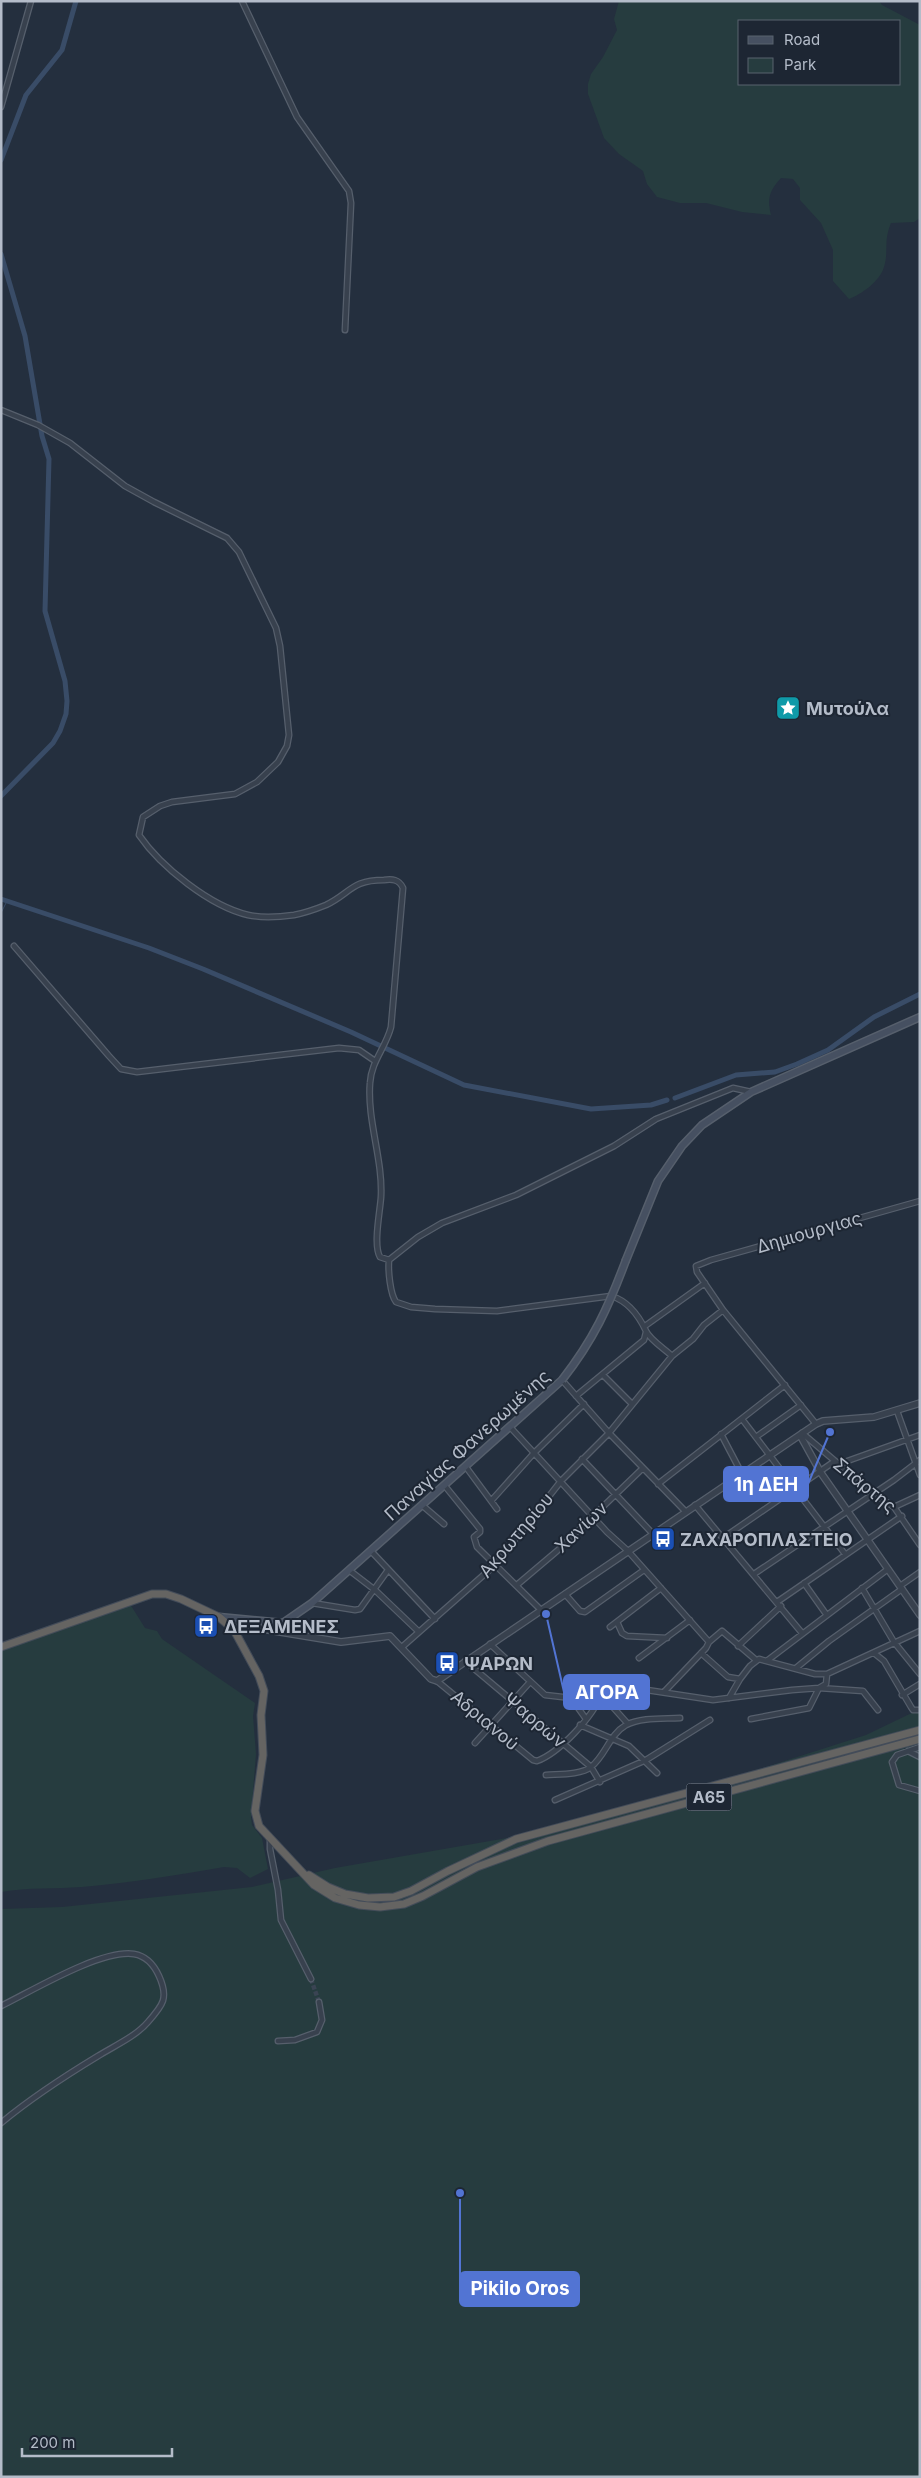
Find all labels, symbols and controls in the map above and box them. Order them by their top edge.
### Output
legend [738,20,901,85]
text: Road [784,30,820,49]
text: Park [784,55,817,74]
place icon: Μυτούλα [775,695,801,721]
place label: Μυτούλα [806,698,889,719]
street label: Δημιουργιας [754,1207,864,1257]
street label: Παναγίας Φανερωμένης [380,1365,554,1525]
street label: Σπάρτης [829,1453,901,1517]
callout: 1η ΔΕΗ [724,1467,808,1501]
text: 1η ΔΕΗ [734,1473,798,1496]
street label: Ακρωτηρίου [474,1488,558,1582]
street label: Χανίων [550,1497,612,1557]
bus stop icon: ΖΑΧΑΡΟΠΛΑΣΤΕΙΟ [650,1526,676,1552]
place label: ΖΑΧΑΡΟΠΛΑΣΤΕΙΟ [680,1529,853,1550]
bus stop icon: ΔΕΞΑΜΕΝΕΣ [193,1613,219,1639]
place label: ΔΕΞΑΜΕΝΕΣ [224,1616,339,1637]
bus stop icon: ΨΑΡΩΝ [434,1650,460,1676]
place label: ΨΑΡΩΝ [464,1653,533,1674]
callout: ΑΓΟΡΑ [564,1675,649,1709]
text: ΑΓΟΡΑ [575,1681,639,1704]
street label: Αδριανού [447,1686,523,1754]
street label: Ψαρρών [500,1688,571,1752]
road number: Α65 [686,1784,732,1810]
callout: Pikilo Oros [460,2272,579,2306]
text: Pikilo Oros [470,2277,570,2300]
scale bar [22,2426,172,2458]
text: 200 m [30,2433,75,2452]

